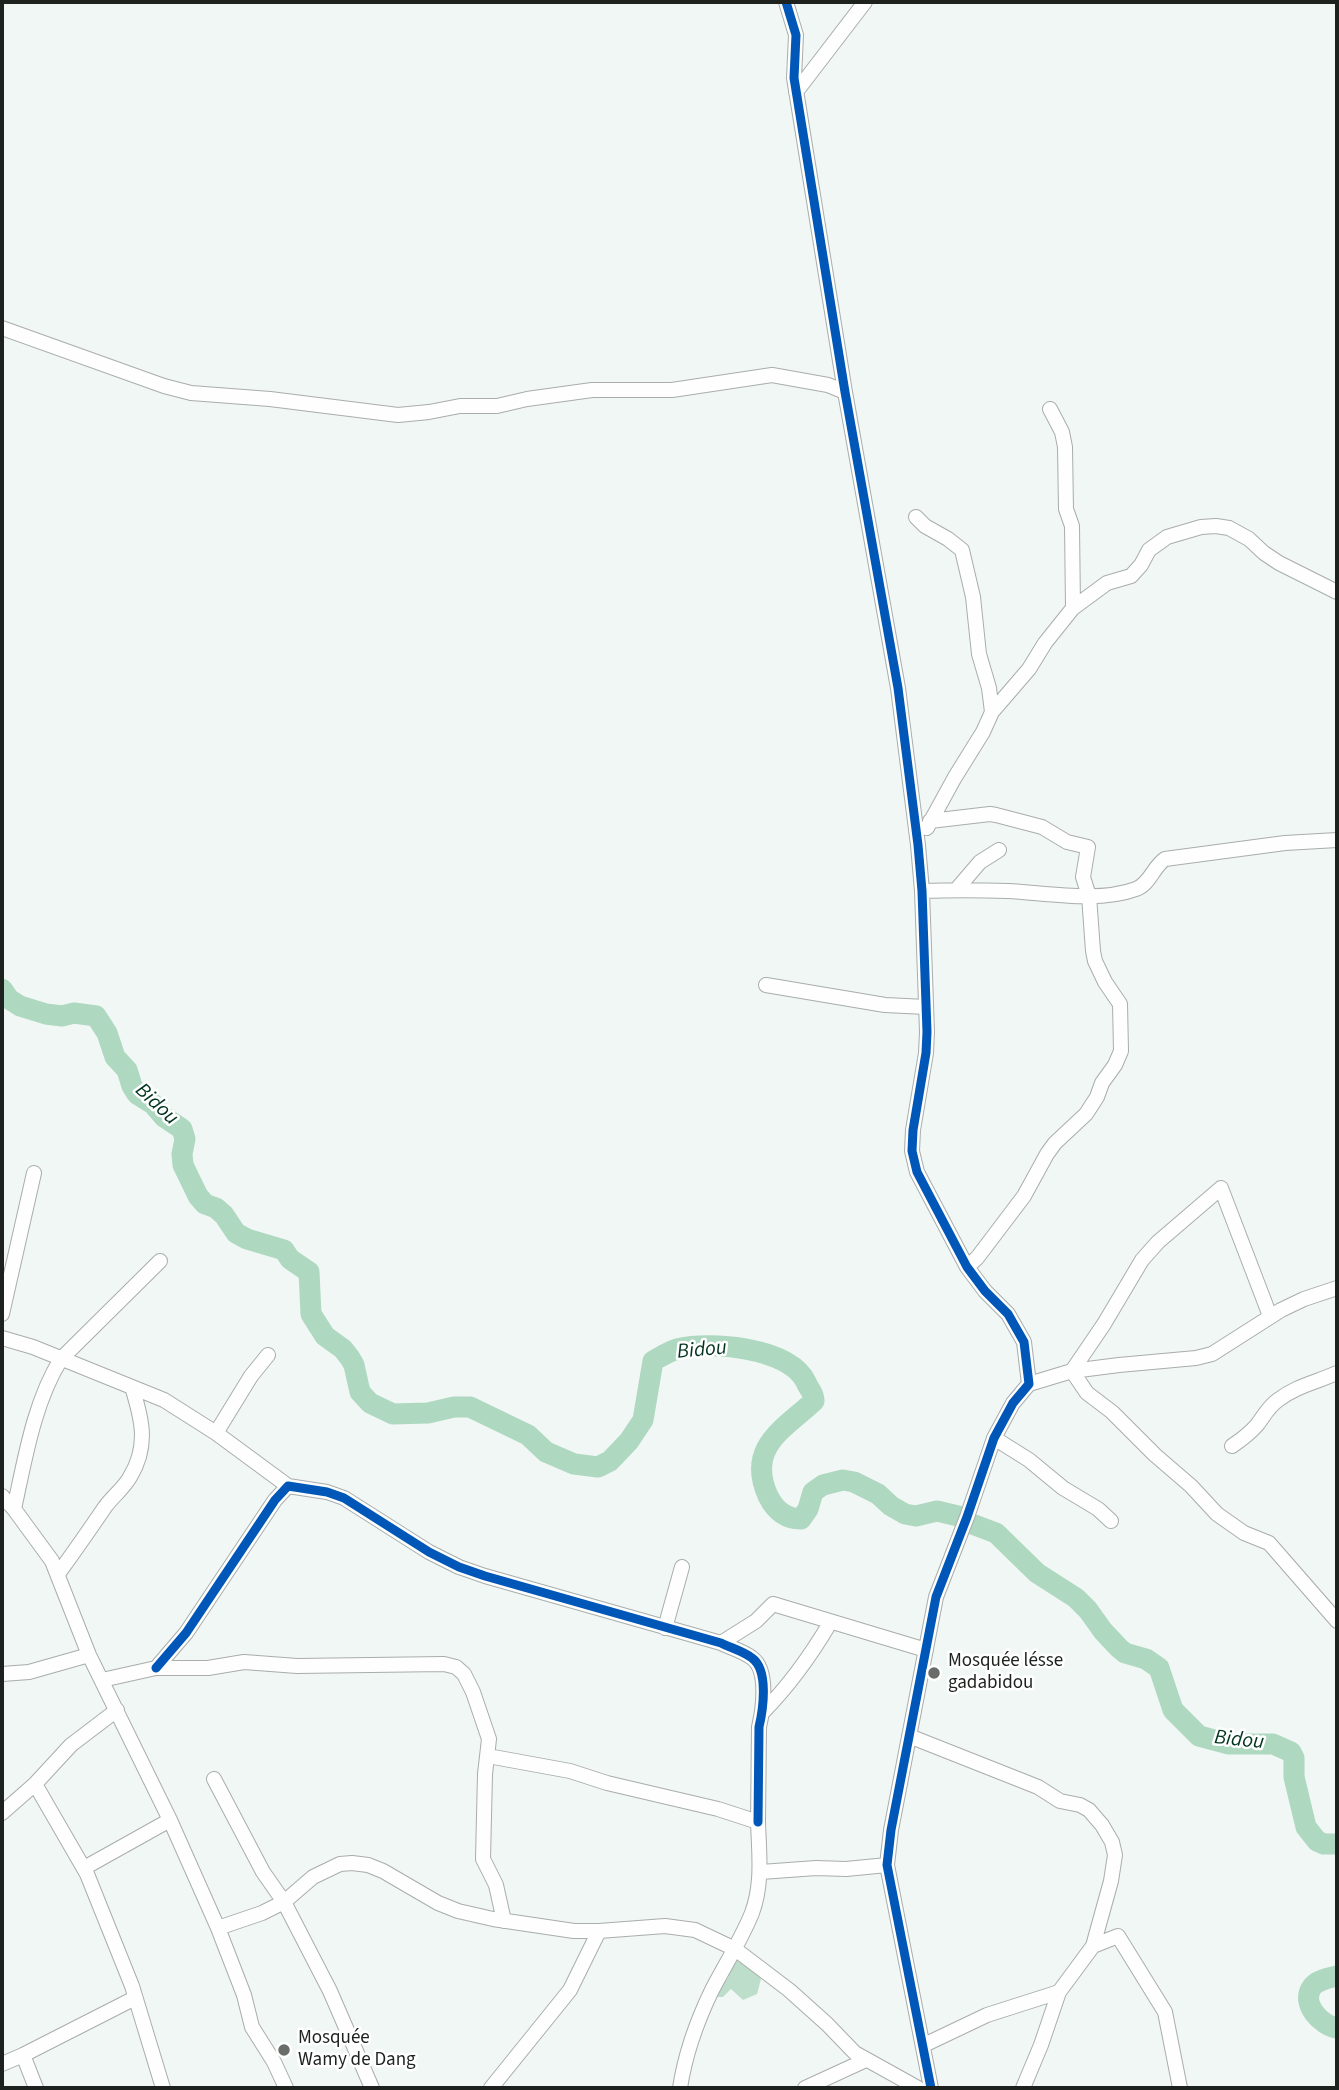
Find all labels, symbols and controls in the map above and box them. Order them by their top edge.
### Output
water label: Bidou [129,1079,183,1131]
water label: Bidou [676,1336,728,1366]
place label: Mosquée lésse gadabidou [948,1651,1063,1695]
marker: Mosquée lésse gadabidou [926,1665,942,1681]
water label: Bidou [1213,1726,1265,1756]
place label: Mosquée Wamy de Dang [298,2028,416,2072]
marker: Mosquée Wamy de Dang [276,2042,292,2058]

